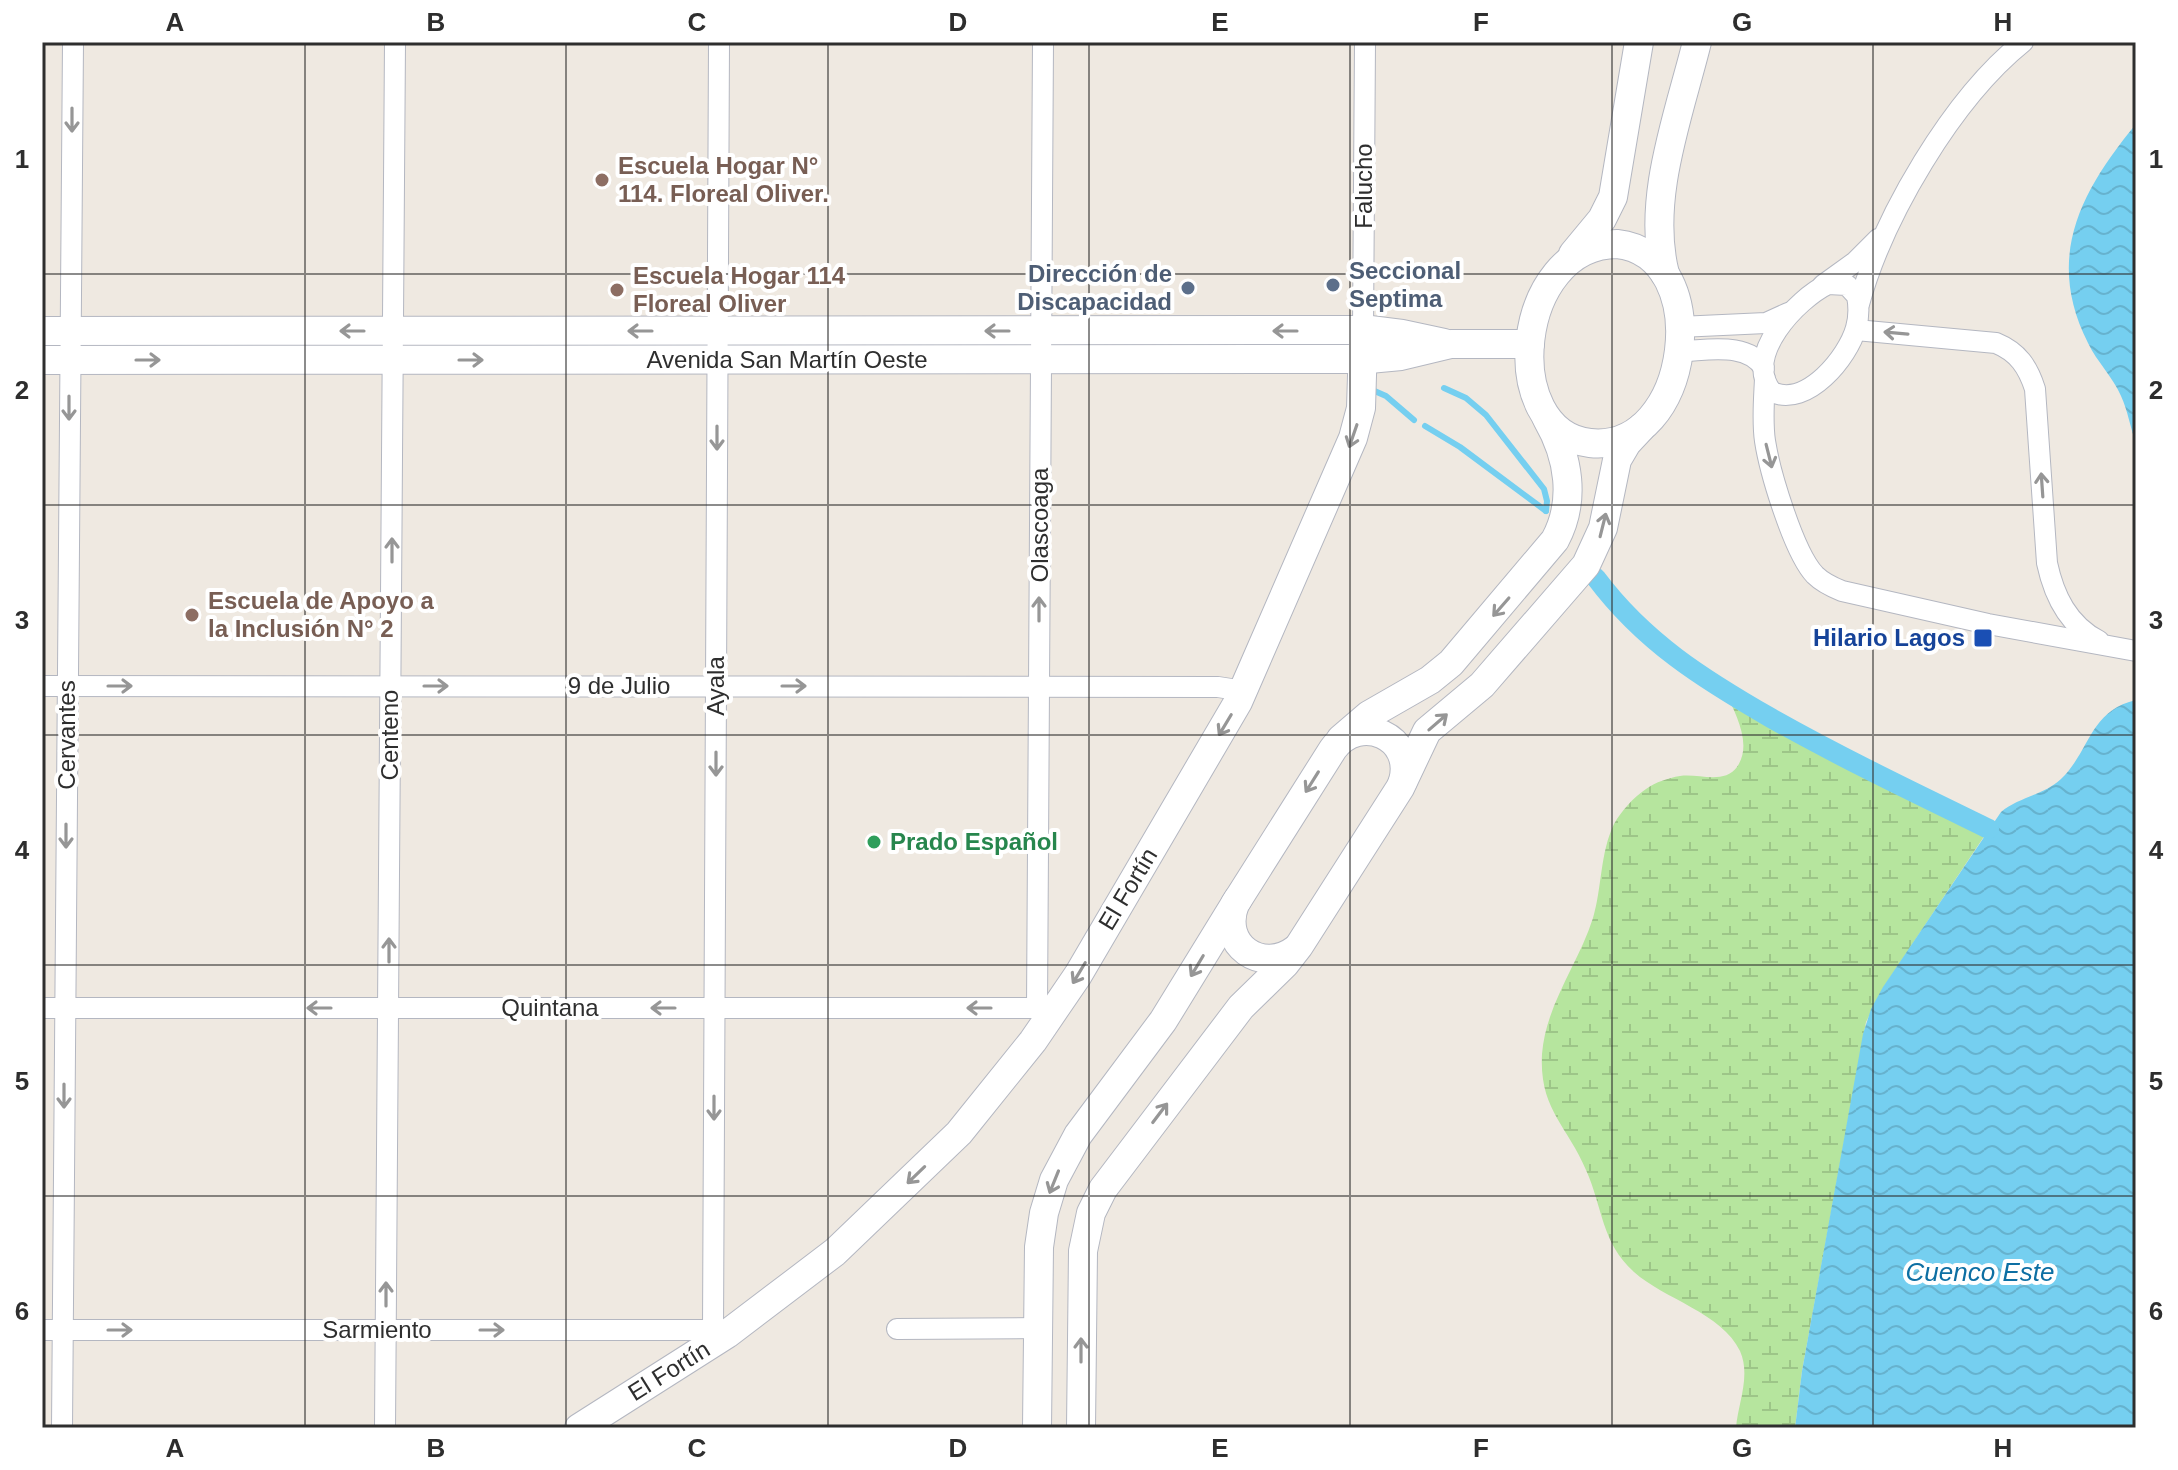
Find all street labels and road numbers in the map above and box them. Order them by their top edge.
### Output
street label: Falucho [1350,143,1377,229]
street label: Avenida San Martín Oeste [646,346,928,373]
street label: Olascoaga [1026,467,1053,582]
street label: Ayala [702,656,729,716]
street label: 9 de Julio [568,672,670,699]
street label: Cervantes [53,680,80,790]
street label: Centeno [376,690,403,780]
street label: El Fortín [1093,843,1163,935]
street label: Quintana [501,994,599,1021]
street label: Sarmiento [322,1316,432,1343]
street label: El Fortín [623,1335,714,1406]

